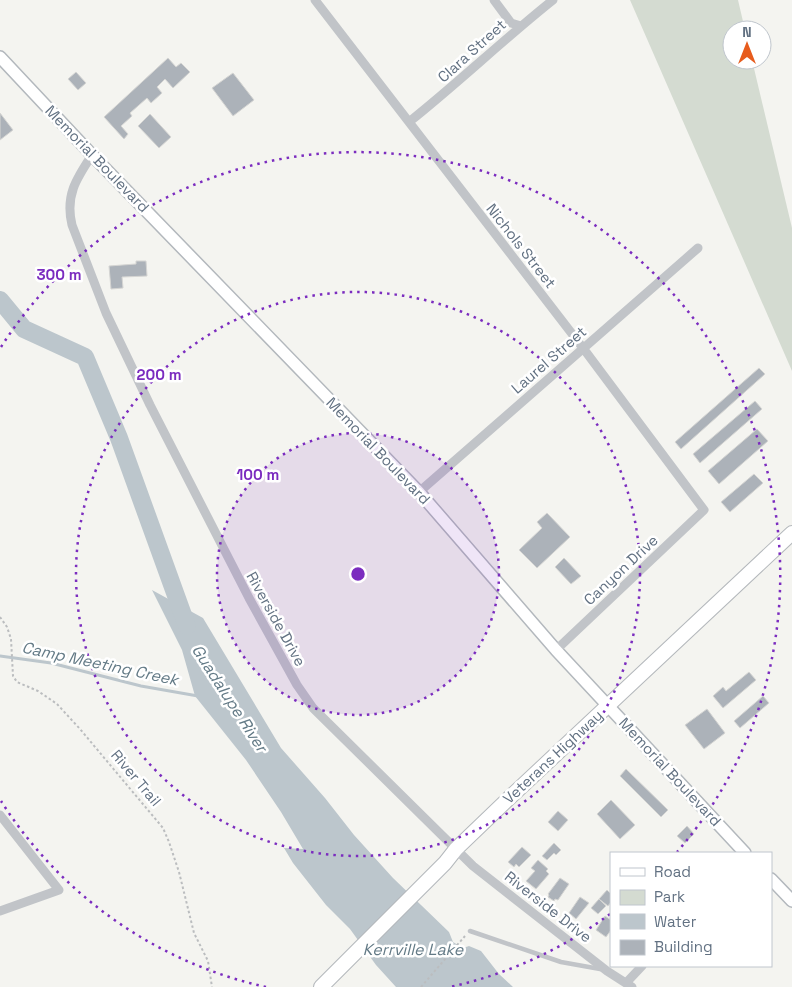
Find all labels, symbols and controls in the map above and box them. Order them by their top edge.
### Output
street label: Clara Street [433,15,510,86]
north arrow [722,20,772,70]
text: N [742,23,752,41]
street label: Memorial Boulevard [41,101,153,216]
street label: Nichols Street [482,200,560,292]
text: 300 m [36,265,82,284]
street label: Laurel Street [507,322,590,397]
text: 200 m [137,365,181,384]
street label: Memorial Boulevard [322,393,434,508]
text: 100 m [237,465,279,484]
street label: Canyon Drive [580,530,662,609]
centre of rings [349,565,367,583]
street label: Riverside Drive [243,568,310,669]
water label: Camp Meeting Creek [20,637,182,691]
water label: Guadalupe River [187,640,273,758]
street label: Veterans Highway [499,706,607,808]
street label: Memorial Boulevard [615,713,726,830]
street label: River Trail [107,746,166,810]
legend [610,852,772,967]
text: Road [654,862,691,881]
street label: Riverside Drive [501,867,596,947]
text: Park [654,887,685,906]
text: Water [654,912,697,931]
text: Building [654,937,713,956]
water label: Kerrville Lake [363,939,464,960]

